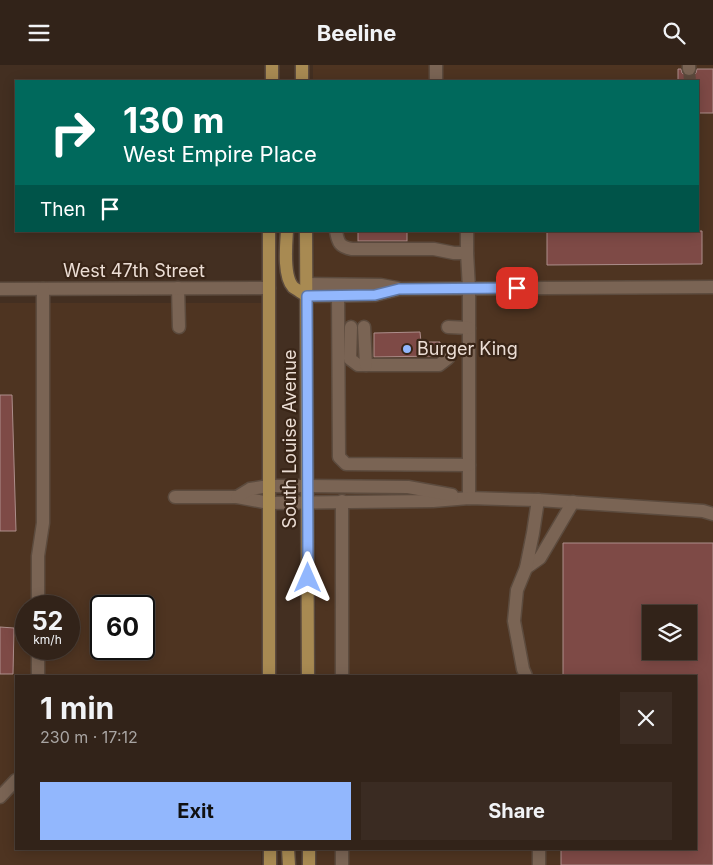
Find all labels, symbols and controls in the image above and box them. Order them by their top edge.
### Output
icon: menu [25,19,53,47]
icon: search [660,19,688,47]
text: Beeline [317,20,396,46]
text: 130 m [123,99,225,141]
icon: right [40,100,105,165]
text: West Empire Place [123,141,317,167]
icon: arrive [96,195,124,223]
text: Then [40,198,86,221]
street label: West 47th Street [63,260,205,281]
pin [496,267,538,309]
icon: arrive [503,274,531,302]
place label: Burger King [417,338,518,359]
marker: Burger King [401,343,413,355]
street label: South Louise Avenue [279,350,300,528]
position arrow [281,551,333,603]
speed limit sign: 60 [90,595,155,660]
map controls [642,605,697,660]
button: layers [642,605,697,660]
text: 52 [32,606,63,636]
text: km/h [33,632,62,647]
text: 1 min [40,690,114,726]
button: close [620,692,672,744]
text: 230 m · 17:12 [40,727,138,747]
button: Exit [40,782,351,840]
button: Share [361,782,672,840]

